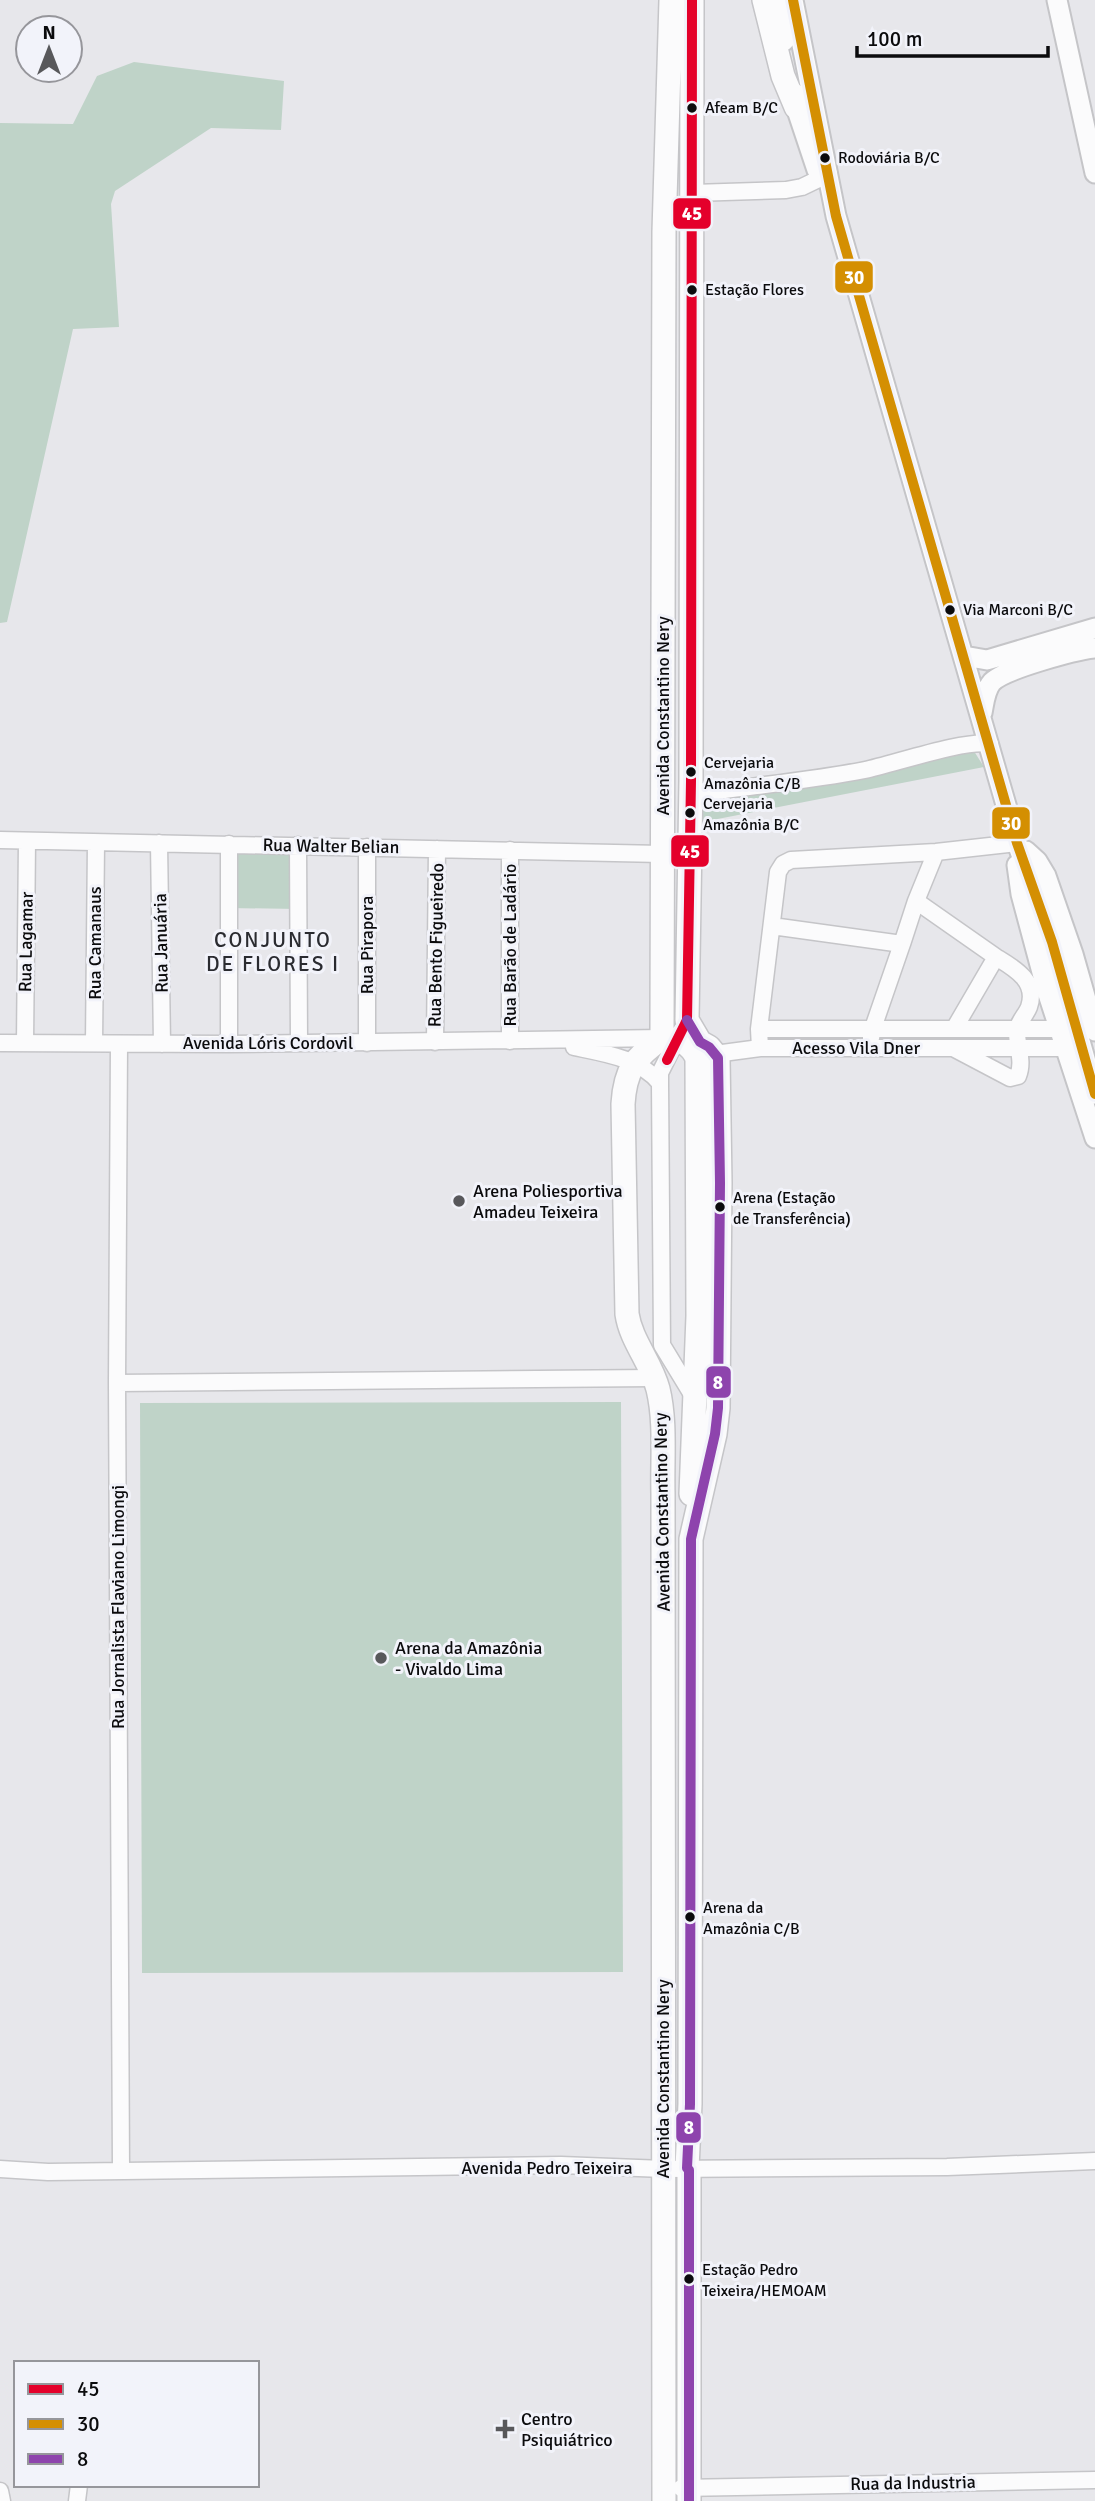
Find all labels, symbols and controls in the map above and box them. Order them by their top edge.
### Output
north arrow [14,14,84,84]
scale bar [857,14,1048,58]
text: N [42,21,56,45]
text: 100 m [867,26,922,52]
place label: Afeam B/C [705,98,778,118]
marker: Afeam B/C [685,101,699,115]
place label: Rodoviária B/C [838,148,940,168]
marker: Rodoviária B/C [818,151,832,165]
line badge: 45 [672,197,712,230]
text: 45 [682,202,702,226]
line badge: 30 [834,260,874,294]
text: 30 [844,266,864,290]
place label: Estação Flores [705,280,804,300]
marker: Estação Flores [685,283,699,297]
place label: Via Marconi B/C [963,600,1073,620]
marker: Via Marconi B/C [943,603,957,617]
street label: Avenida Constantino Nery [652,616,674,816]
place label: Cervejaria Amazônia C/B [704,753,801,794]
marker: Cervejaria Amazônia C/B [684,765,698,779]
place label: Cervejaria Amazônia B/C [703,794,800,835]
marker: Cervejaria Amazônia B/C [683,806,697,820]
line badge: 30 [991,806,1031,840]
text: 30 [1001,812,1021,836]
street label: Rua Walter Belian [262,834,400,858]
line badge: 45 [670,834,710,868]
text: 45 [680,840,700,864]
street label: Rua Bento Figueiredo [424,863,448,1027]
street label: Rua Barão de Ladário [499,864,521,1026]
street label: Rua Camanaus [84,886,106,1000]
street label: Rua Lagamar [14,891,38,992]
street label: Rua Januária [149,893,173,993]
street label: Rua Pirapora [356,896,378,994]
district label: CONJUNTO DE FLORES I [206,927,340,977]
street label: Avenida Lóris Cordovil [183,1032,353,1054]
street label: Acesso Vila Dner [792,1037,920,1059]
place label: Arena Poliesportiva Amadeu Teixeira [473,1180,623,1223]
place label: Arena (Estação de Transferência) [733,1188,851,1229]
marker: Arena Poliesportiva Amadeu Teixeira [451,1193,467,1209]
marker: Arena (Estação de Transferência) [713,1200,727,1214]
line badge: 8 [705,1365,732,1399]
text: 8 [713,1371,723,1395]
street label: Avenida Constantino Nery [649,1412,675,1612]
street label: Rua Jornalista Flaviano Limongi [107,1485,129,1729]
place label: Arena da Amazônia - Vivaldo Lima [395,1637,542,1680]
marker: Arena da Amazônia - Vivaldo Lima [373,1650,389,1666]
place label: Arena da Amazônia C/B [703,1898,800,1939]
marker: Arena da Amazônia C/B [683,1910,697,1924]
street label: Avenida Constantino Nery [652,1979,674,2179]
line badge: 8 [675,2111,702,2144]
text: 8 [684,2116,694,2140]
street label: Avenida Pedro Teixeira [461,2157,633,2179]
place label: Estação Pedro Teixeira/HEMOAM [702,2260,827,2301]
marker: Estação Pedro Teixeira/HEMOAM [682,2272,696,2286]
legend [14,2361,259,2487]
text: 45 [77,2376,100,2402]
place label: Centro Psiquiátrico [521,2408,613,2451]
text: 30 [77,2411,100,2437]
marker: Centro Psiquiátrico [495,2419,515,2439]
text: 8 [77,2446,88,2472]
street label: Rua da Industria [850,2471,976,2495]

